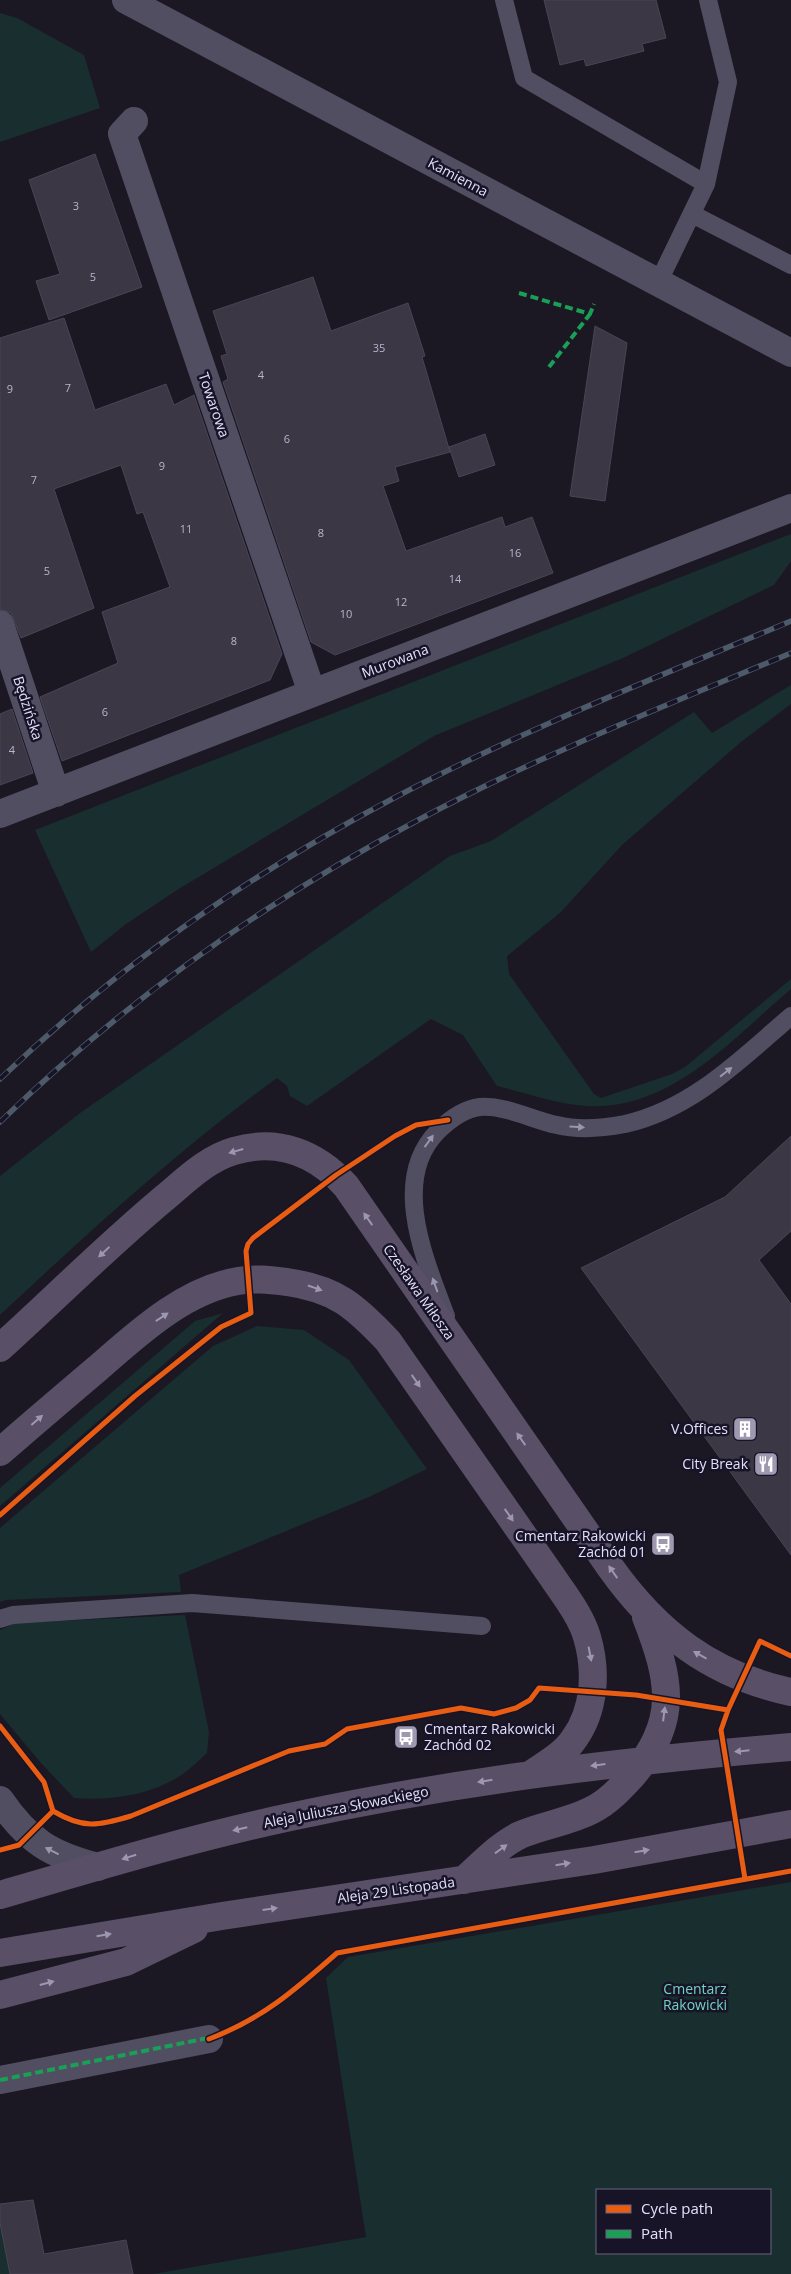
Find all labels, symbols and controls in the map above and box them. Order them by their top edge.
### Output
street label: Kamienna [425,153,492,200]
house number: 3 [73,198,79,213]
house number: 5 [90,269,96,284]
house number: 35 [373,340,385,355]
house number: 4 [258,367,265,382]
street label: Towarowa [194,370,234,440]
house number: 7 [65,380,71,395]
house number: 9 [7,381,13,396]
house number: 6 [284,431,290,446]
house number: 9 [159,458,165,473]
house number: 7 [31,472,37,487]
house number: 11 [180,521,192,536]
house number: 8 [318,525,324,540]
house number: 16 [509,545,521,560]
house number: 5 [44,563,50,578]
house number: 14 [449,571,462,586]
house number: 12 [395,594,407,609]
house number: 10 [340,606,352,621]
house number: 8 [231,633,237,648]
street label: Murowana [359,639,431,682]
street label: Będzińska [9,674,48,742]
house number: 6 [102,704,108,719]
house number: 4 [9,742,16,757]
one-way arrow [719,1066,732,1077]
one-way arrow [570,1123,586,1131]
one-way arrow [424,1135,435,1148]
one-way arrow [228,1147,244,1155]
one-way arrow [363,1212,373,1226]
street label: Czesława Miłosza [379,1240,459,1343]
one-way arrow [99,1246,111,1258]
one-way arrow [431,1277,439,1292]
one-way arrow [307,1285,322,1292]
one-way arrow [155,1312,169,1322]
one-way arrow [411,1375,421,1388]
one-way arrow [30,1415,43,1426]
building icon: V.Offices [732,1416,758,1442]
place label: V.Offices [671,1419,728,1438]
one-way arrow [516,1432,526,1445]
restaurant icon: City Break [753,1451,779,1477]
place label: City Break [682,1454,749,1473]
one-way arrow [504,1508,514,1522]
place label: Cmentarz Rakowicki Zachód 01 [515,1526,646,1561]
bus stop icon: Cmentarz Rakowicki Zachód 01 [650,1531,676,1557]
one-way arrow [608,1565,618,1579]
one-way arrow [587,1646,595,1662]
one-way arrow [693,1651,706,1660]
one-way arrow [660,1706,668,1722]
place label: Cmentarz Rakowicki Zachód 02 [424,1719,555,1754]
bus stop icon: Cmentarz Rakowicki Zachód 02 [393,1724,419,1750]
one-way arrow [734,1747,750,1755]
one-way arrow [590,1761,606,1769]
one-way arrow [477,1777,493,1785]
street label: Aleja Juliusza Słowackiego [262,1781,430,1832]
one-way arrow [232,1825,247,1833]
one-way arrow [494,1844,507,1854]
one-way arrow [634,1846,650,1854]
one-way arrow [45,1847,60,1855]
one-way arrow [122,1854,137,1861]
one-way arrow [556,1860,572,1868]
street label: Aleja 29 Listopada [336,1872,456,1907]
one-way arrow [263,1905,279,1913]
one-way arrow [97,1931,113,1939]
one-way arrow [40,1979,55,1987]
park label: Cmentarz Rakowicki [663,1979,727,2014]
legend [596,2189,771,2254]
text: Cycle path [641,2198,713,2218]
text: Path [641,2223,673,2243]

